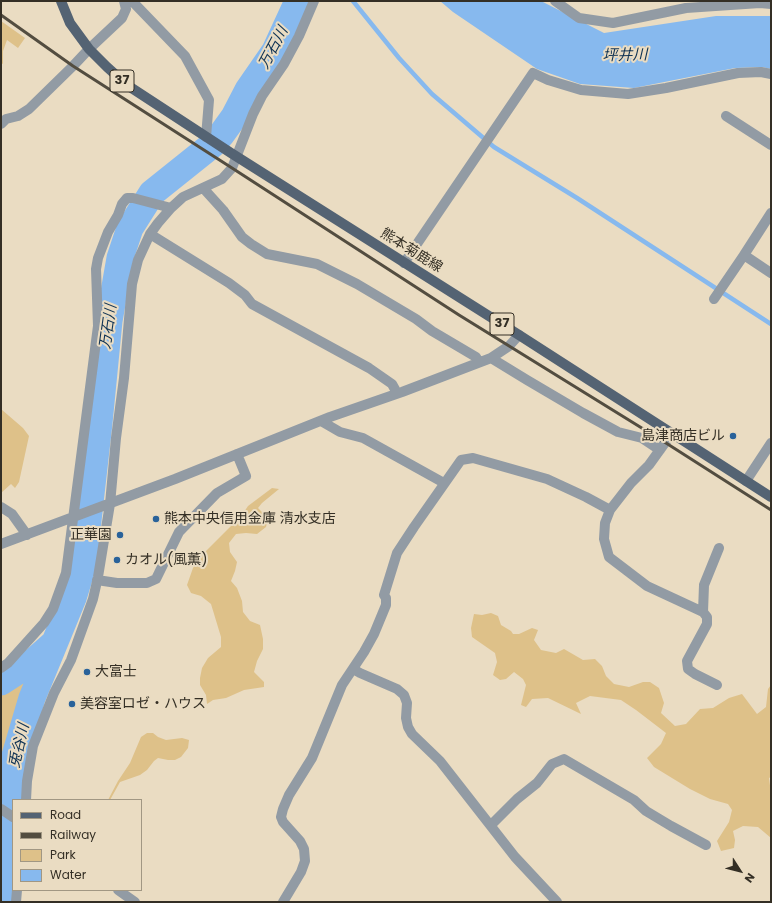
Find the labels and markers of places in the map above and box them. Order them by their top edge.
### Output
place label: 島津商店ビル [641,428,725,444]
marker: 島津商店ビル [728,431,738,441]
place label: 熊本中央信用金庫 清水支店 [164,511,336,527]
marker: 熊本中央信用金庫 清水支店 [151,514,161,524]
place label: 正華園 [70,527,112,543]
marker: 正華園 [115,530,125,540]
place label: カオル(風薫) [125,552,208,568]
marker: カオル(風薫) [112,555,122,565]
place label: 大富士 [95,664,137,680]
marker: 大富士 [82,667,92,677]
place label: 美容室ロゼ・ハウス [80,696,206,712]
marker: 美容室ロゼ・ハウス [67,699,77,709]

